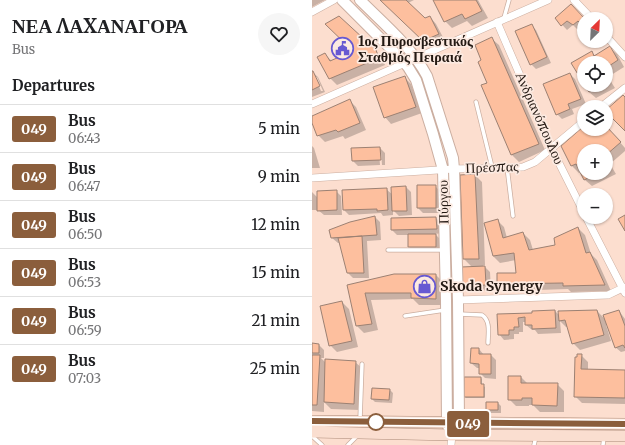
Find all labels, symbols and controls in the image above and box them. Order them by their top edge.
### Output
north arrow [577,12,613,48]
map controls [577,12,613,224]
button: heart [258,13,300,55]
text: ΝΕΑ ΛΑΧΑΝΑΓΟΡΑ [12,14,188,38]
place label: 1ος Πυροσβεστικός Σταθμός Πειραιά [358,32,474,66]
public building icon: 1ος Πυροσβεστικός Σταθμός Πειραιά [329,36,355,62]
text: Bus [12,41,35,58]
button: locate [577,56,613,92]
street label: Ανδριανόπουλου [512,69,568,167]
text: Departures [12,76,95,95]
button: layers [577,100,613,136]
text: Bus [68,111,96,130]
text: 5 min [258,119,300,138]
text: 049 [21,120,47,138]
text: 06:43 [68,130,101,147]
button: + [577,144,613,180]
street label: Πρέσπας [465,157,519,177]
text: Bus [68,159,96,178]
text: 9 min [258,167,300,186]
text: 049 [21,168,47,186]
text: 06:47 [68,178,100,195]
street label: Πύργου [434,180,452,224]
button: − [577,188,613,224]
text: Bus [68,207,96,226]
text: 12 min [251,215,300,234]
text: 049 [21,216,47,234]
text: 06:50 [68,226,102,243]
text: Bus [68,255,96,274]
text: 15 min [252,263,300,282]
text: 049 [21,264,47,282]
shop icon: Skoda Synergy [412,273,438,299]
text: 06:53 [68,274,101,291]
place label: Skoda Synergy [440,277,544,295]
text: Bus [68,303,96,322]
text: 21 min [252,311,300,330]
text: 049 [21,312,47,330]
text: 06:59 [68,322,102,339]
text: Bus [68,351,96,370]
text: 25 min [250,359,300,378]
text: 049 [21,360,47,378]
text: 07:03 [68,370,101,387]
line badge: 049 [445,411,491,437]
unlabelled marker [367,413,385,431]
text: 049 [455,415,481,433]

